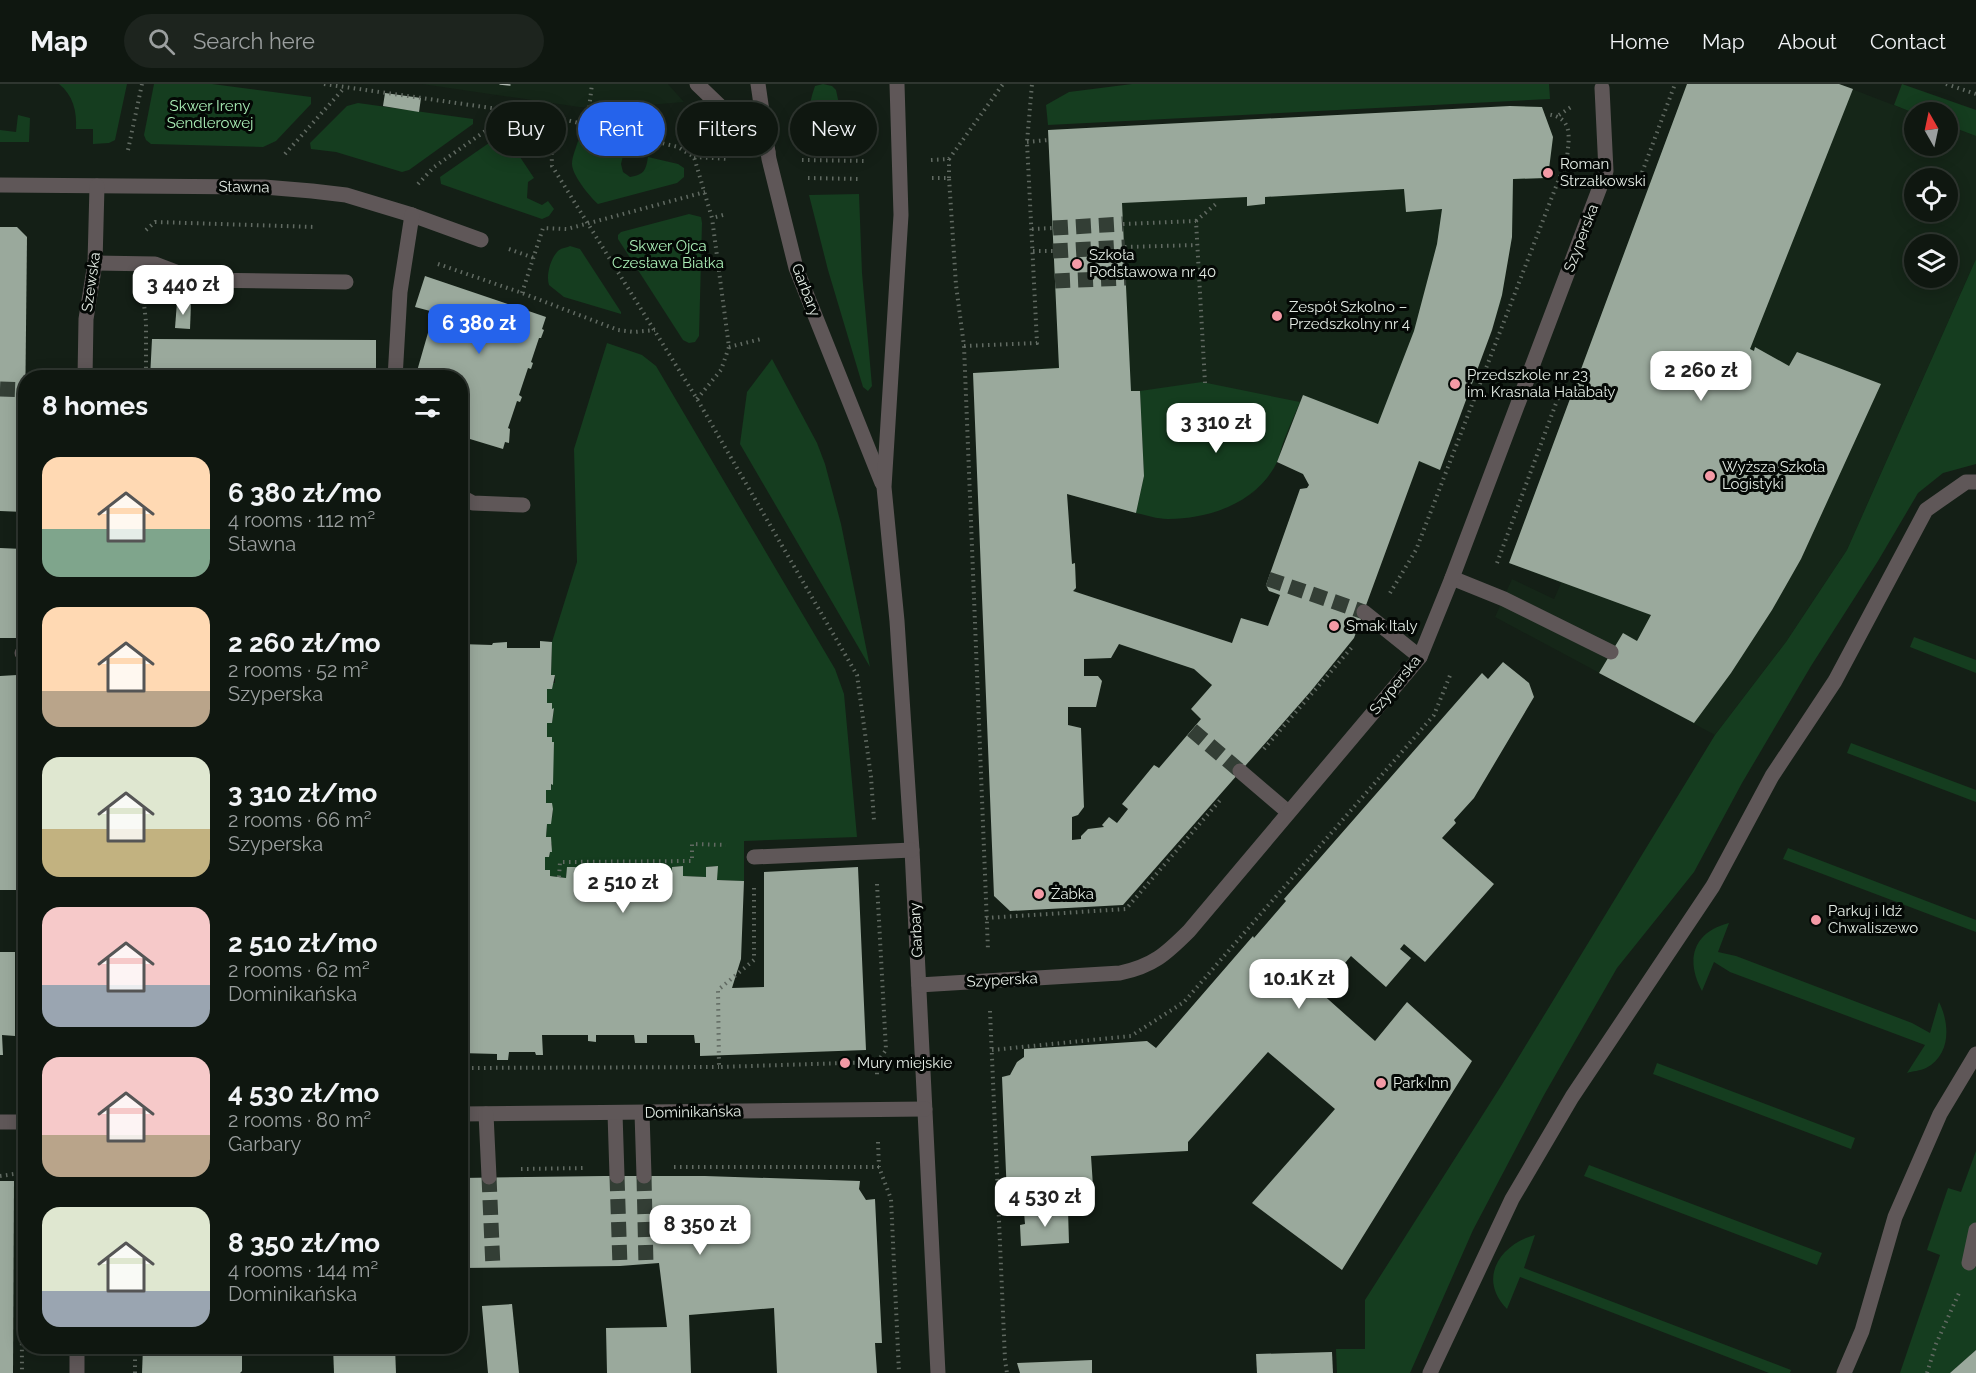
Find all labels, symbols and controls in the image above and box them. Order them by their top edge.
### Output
search box [124,14,544,68]
text: Map [30,25,88,58]
icon: search [145,25,178,58]
text: Search here [193,28,315,54]
text: Home [1610,29,1669,54]
text: Map [1702,29,1745,54]
text: About [1778,29,1837,54]
text: Contact [1870,29,1946,54]
park label: Skwer Ireny Sendlerowej [167,97,253,132]
chip: Buy [486,102,566,156]
chip: Rent [578,102,665,156]
chip: Filters [677,102,778,156]
chip: New [790,102,877,156]
north arrow [1904,102,1958,156]
map controls [1904,102,1958,288]
place label: Roman Strzałkowski [1560,155,1646,190]
marker: Roman Strzałkowski [1541,166,1555,180]
button: locate [1904,168,1958,222]
street label: Stawna [218,178,270,196]
street label: Szyperska [1560,202,1602,274]
button: layers [1904,234,1958,288]
park label: Skwer Ojca Czesława Białka [612,237,724,272]
place label: Szkoła Podstawowa nr 40 [1089,246,1216,281]
street label: Szewska [78,251,104,313]
marker: Szkoła Podstawowa nr 40 [1070,257,1084,271]
street label: Garbary [788,261,824,319]
pin: 3 440 zł [121,265,245,316]
text: 3 440 zł [147,272,219,296]
place label: Zespół Szkolno – Przedszkolny nr 4 [1289,298,1410,333]
pin: 6 380 zł [417,304,541,355]
marker: Zespół Szkolno – Przedszkolny nr 4 [1270,309,1284,323]
text: 6 380 zł [442,311,516,335]
pin: 2 260 zł [1639,351,1763,402]
text: 2 260 zł [1664,358,1738,382]
place label: Przedszkole nr 23 im. Krasnala Hałabały [1467,366,1615,401]
marker: Przedszkole nr 23 im. Krasnala Hałabały [1448,377,1462,391]
icon: filters [411,390,444,423]
text: 8 homes [42,391,148,421]
pin: 3 310 zł [1154,403,1278,454]
text: 3 310 zł [1181,410,1251,434]
place label: Wyższa Szkoła Logistyki [1722,458,1825,493]
marker: Wyższa Szkoła Logistyki [1703,469,1717,483]
text: 6 380 zł/mo [228,478,381,508]
icon: home [90,481,162,553]
text: 4 rooms · 112 m² [228,508,375,532]
text: Stawna [228,532,296,556]
place label: Smak Italy [1346,617,1418,635]
marker: Smak Italy [1327,619,1341,633]
text: 2 260 zł/mo [228,628,381,658]
icon: home [90,631,162,703]
street label: Szyperska [1366,652,1424,718]
text: 2 rooms · 52 m² [228,658,369,682]
text: Szyperska [228,682,323,706]
text: 3 310 zł/mo [228,778,377,808]
icon: home [90,781,162,853]
text: 2 rooms · 66 m² [228,808,371,832]
text: Szyperska [228,832,323,856]
pin: 2 510 zł [561,863,685,914]
text: 2 510 zł [588,870,658,894]
place label: Żabka [1051,884,1094,903]
marker: Żabka [1032,887,1046,901]
street label: Garbary [906,902,926,958]
place label: Parkuj i Idź Chwaliszewo [1828,902,1918,937]
marker: Parkuj i Idź Chwaliszewo [1809,913,1823,927]
text: 2 510 zł/mo [228,928,377,958]
icon: home [90,931,162,1003]
text: 2 rooms · 62 m² [228,958,370,982]
pin: 10.1K zł [1237,959,1361,1010]
text: 10.1K zł [1263,966,1335,990]
street label: Szyperska [966,969,1038,991]
text: Dominikańska [228,982,357,1006]
place label: Mury miejskie [857,1054,953,1072]
marker: Mury miejskie [838,1056,852,1070]
place label: Park Inn [1393,1074,1449,1092]
marker: Park Inn [1374,1076,1388,1090]
text: 4 530 zł/mo [228,1078,379,1108]
icon: home [90,1081,162,1153]
street label: Dominikańska [644,1102,742,1122]
text: 2 rooms · 80 m² [228,1108,371,1132]
text: Garbary [228,1132,301,1156]
pin: 4 530 zł [983,1177,1107,1228]
text: 4 530 zł [1009,1184,1081,1208]
pin: 8 350 zł [638,1205,762,1256]
text: 8 350 zł [664,1212,736,1236]
text: 8 350 zł/mo [228,1228,380,1258]
icon: home [90,1231,162,1303]
text: 4 rooms · 144 m² [228,1258,378,1282]
text: Dominikańska [228,1282,357,1306]

